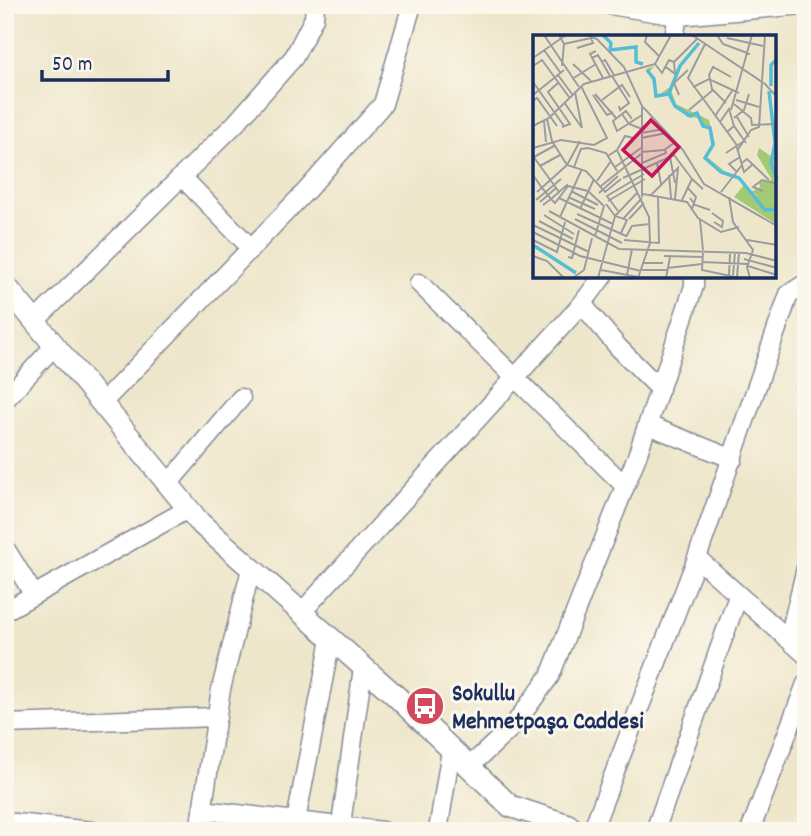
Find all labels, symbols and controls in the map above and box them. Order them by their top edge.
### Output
inset map [533,35,776,278]
scale bar [42,38,168,82]
text: 50 m [52,51,92,81]
place label: Sokullu Mehmetpaşa Caddesi [452,678,644,740]
bus stop icon: Sokullu Mehmetpaşa Caddesi [404,685,446,727]

